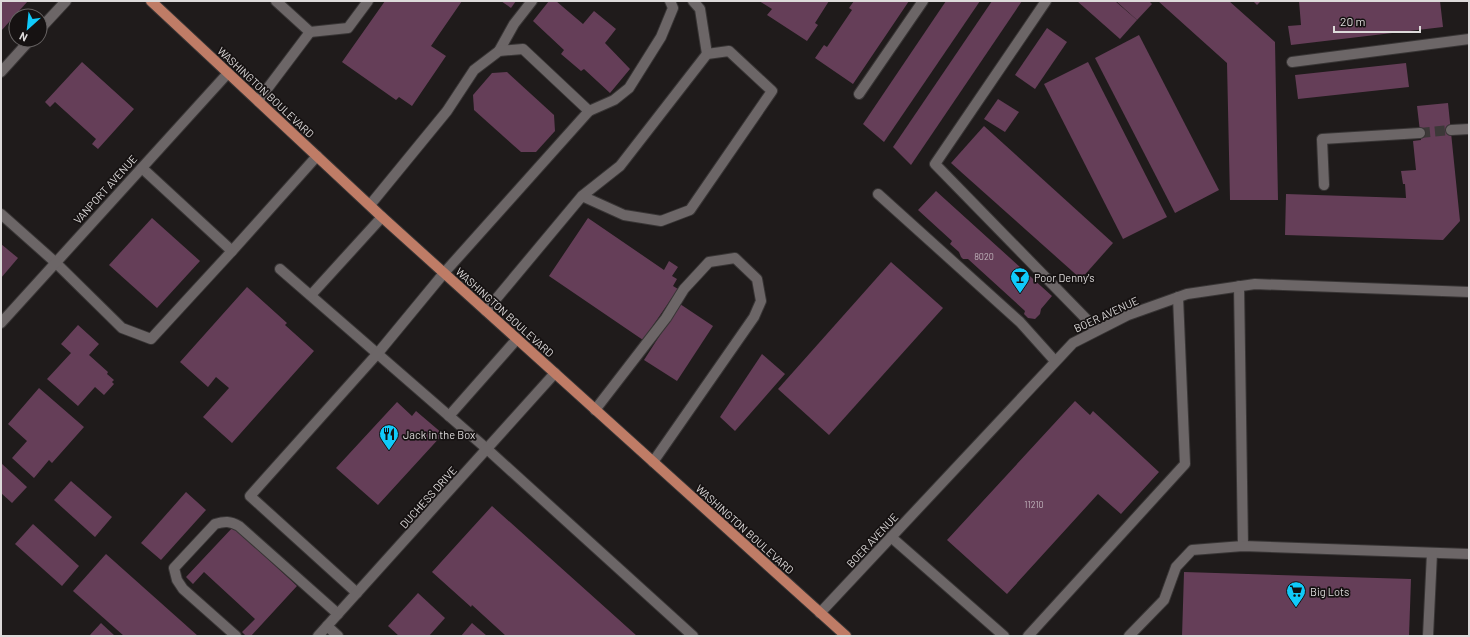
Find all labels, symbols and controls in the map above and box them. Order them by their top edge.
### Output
north arrow [8,8,48,48]
scale bar [1334,8,1420,34]
text: 20 m [1340,14,1366,28]
text: N [17,30,29,45]
street label: WASHINGTON BOULEVARD [215,44,317,140]
street label: VANPORT AVENUE [71,152,140,226]
house number: 8020 [974,251,994,262]
street label: WASHINGTON BOULEVARD [453,265,557,360]
bar icon: Poor Denny's [1009,266,1031,294]
place label: Poor Denny's [1034,271,1094,284]
street label: BOER AVENUE [1072,293,1141,335]
restaurant icon: Jack in the Box [378,423,400,451]
place label: Jack in the Box [403,428,475,441]
street label: DUCHESS DRIVE [397,463,459,531]
street label: WASHINGTON BOULEVARD [693,482,797,577]
house number: 11210 [1024,499,1044,510]
street label: BOER AVENUE [843,510,901,570]
supermarket icon: Big Lots [1285,580,1307,608]
place label: Big Lots [1310,585,1349,598]

